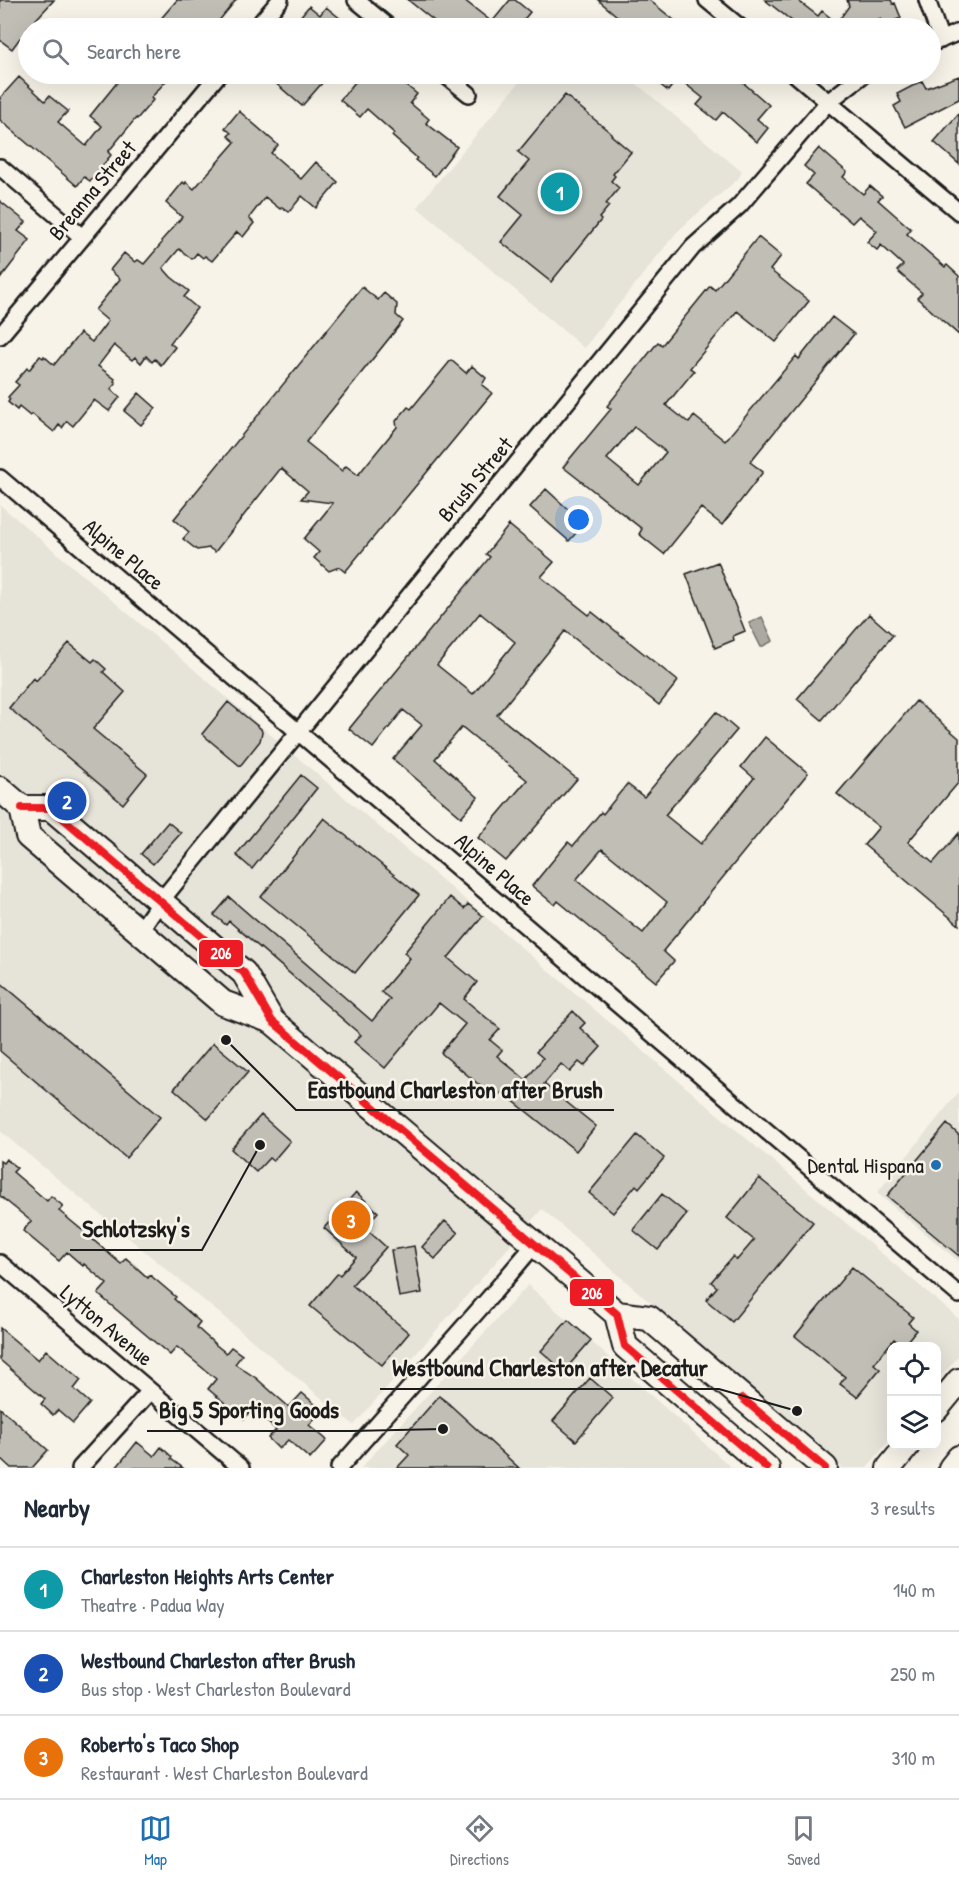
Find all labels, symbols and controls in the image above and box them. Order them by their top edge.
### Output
search box [18,18,941,84]
icon: search [39,35,72,68]
text: Search here [87,36,181,66]
street label: Breanna Street [41,133,143,246]
pin: 1 [540,170,580,214]
street label: Brush Street [431,430,520,528]
your location [564,505,593,534]
street label: Alpine Place [77,511,171,597]
pin: 2 [48,778,86,824]
street label: Alpine Place [449,826,542,912]
line badge: 206 [198,939,244,968]
text: 206 [210,942,232,964]
callout: Eastbound Charleston after Brush [296,1068,614,1110]
text: Eastbound Charleston after Brush [308,1073,602,1105]
place label: Dental Hispana [807,1150,924,1180]
marker: Dental Hispana [929,1158,943,1172]
pin: 3 [332,1198,370,1242]
callout: Schlotzsky's [70,1208,202,1250]
text: Schlotzsky's [82,1212,190,1245]
street label: Lytton Avenue [54,1277,160,1373]
line badge: 206 [569,1278,615,1307]
text: 206 [581,1282,603,1304]
map controls [887,1342,941,1450]
button: locate [887,1342,941,1396]
callout: Westbound Charleston after Decatur [380,1347,719,1389]
text: Westbound Charleston after Decatur [392,1351,708,1383]
callout: Big 5 Sporting Goods [147,1389,351,1431]
text: Big 5 Sporting Goods [159,1393,339,1426]
button: layers [887,1396,941,1450]
text: Nearby [24,1490,90,1525]
text: 3 results [870,1494,935,1521]
text: Charleston Heights Arts Center [81,1561,334,1591]
text: 1 [40,1576,47,1603]
text: 140 m [893,1576,935,1603]
text: Theatre · Padua Way [81,1591,225,1618]
text: Westbound Charleston after Brush [81,1645,355,1675]
text: 2 [39,1660,48,1687]
text: 250 m [890,1660,935,1687]
text: Bus stop · West Charleston Boulevard [81,1675,351,1702]
text: Roberto's Taco Shop [81,1729,239,1759]
text: 3 [39,1744,48,1771]
text: 310 m [892,1744,935,1771]
text: Restaurant · West Charleston Boulevard [81,1759,368,1786]
tab: Map [139,1812,172,1870]
tab: Directions [450,1812,509,1870]
tab: Saved [787,1812,820,1870]

